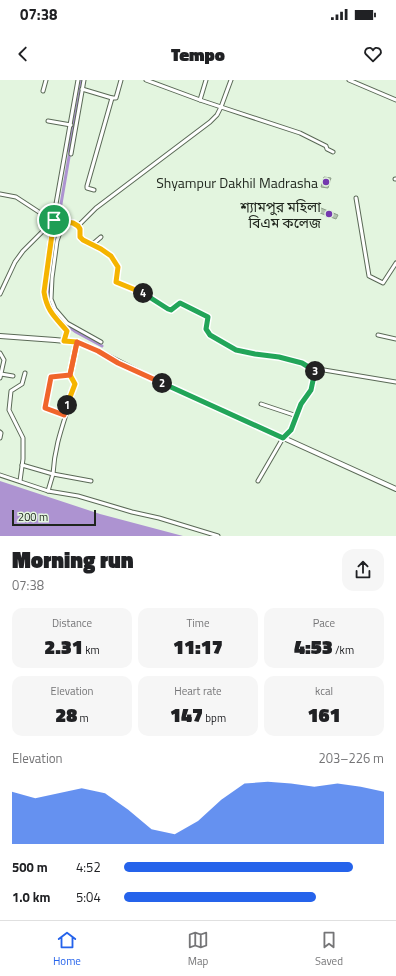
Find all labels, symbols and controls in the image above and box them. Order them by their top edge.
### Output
text: 07:38 [20,3,57,26]
text: Tempo [171,41,225,68]
icon: back [12,43,34,65]
icon: heart [362,43,384,65]
place label: Shyampur Dakhil Madrasha [156,172,318,193]
marker: Shyampur Dakhil Madrasha [321,177,331,187]
place label: শ্যামপুর মহিলা বিএম কলেজ [239,196,322,233]
pin [37,203,71,237]
icon: arrive [43,209,65,231]
marker: শ্যামপুর মহিলা বিএম কলেজ [324,209,334,219]
pin: 4 [133,283,153,303]
text: 4 [140,285,146,301]
pin: 3 [305,361,325,381]
text: 3 [312,363,318,379]
pin: 2 [152,373,172,393]
text: 2 [159,375,165,391]
pin: 1 [57,395,77,415]
text: 1 [64,397,70,413]
scale bar [12,508,96,527]
text: 200 m [18,509,48,525]
text: Morning run [12,543,134,577]
button: share [342,549,384,591]
text: 07:38 [12,575,44,595]
text: Distance [52,615,92,631]
text: Time [187,615,209,631]
text: Pace [313,615,335,631]
text: 2.31 [44,631,83,662]
text: 11:17 [173,631,223,662]
text: 4:53 [294,631,333,662]
text: km [83,642,100,658]
text: /km [333,642,354,658]
text: Elevation [51,683,93,699]
text: Heart rate [174,683,222,699]
text: kcal [315,683,333,699]
text: 28 [55,699,77,730]
text: 147 [170,699,203,730]
text: 161 [308,699,341,730]
text: m [77,710,89,726]
text: bpm [203,710,226,726]
text: Elevation [12,748,63,768]
text: 203–226 m [318,748,384,768]
text: 500 m [12,857,48,877]
text: 4:52 [76,857,101,877]
text: 1.0 km [12,887,50,907]
text: 5:04 [76,887,101,907]
tab: Home [53,929,81,969]
tab: Map [187,929,209,969]
tab: Saved [315,929,343,969]

